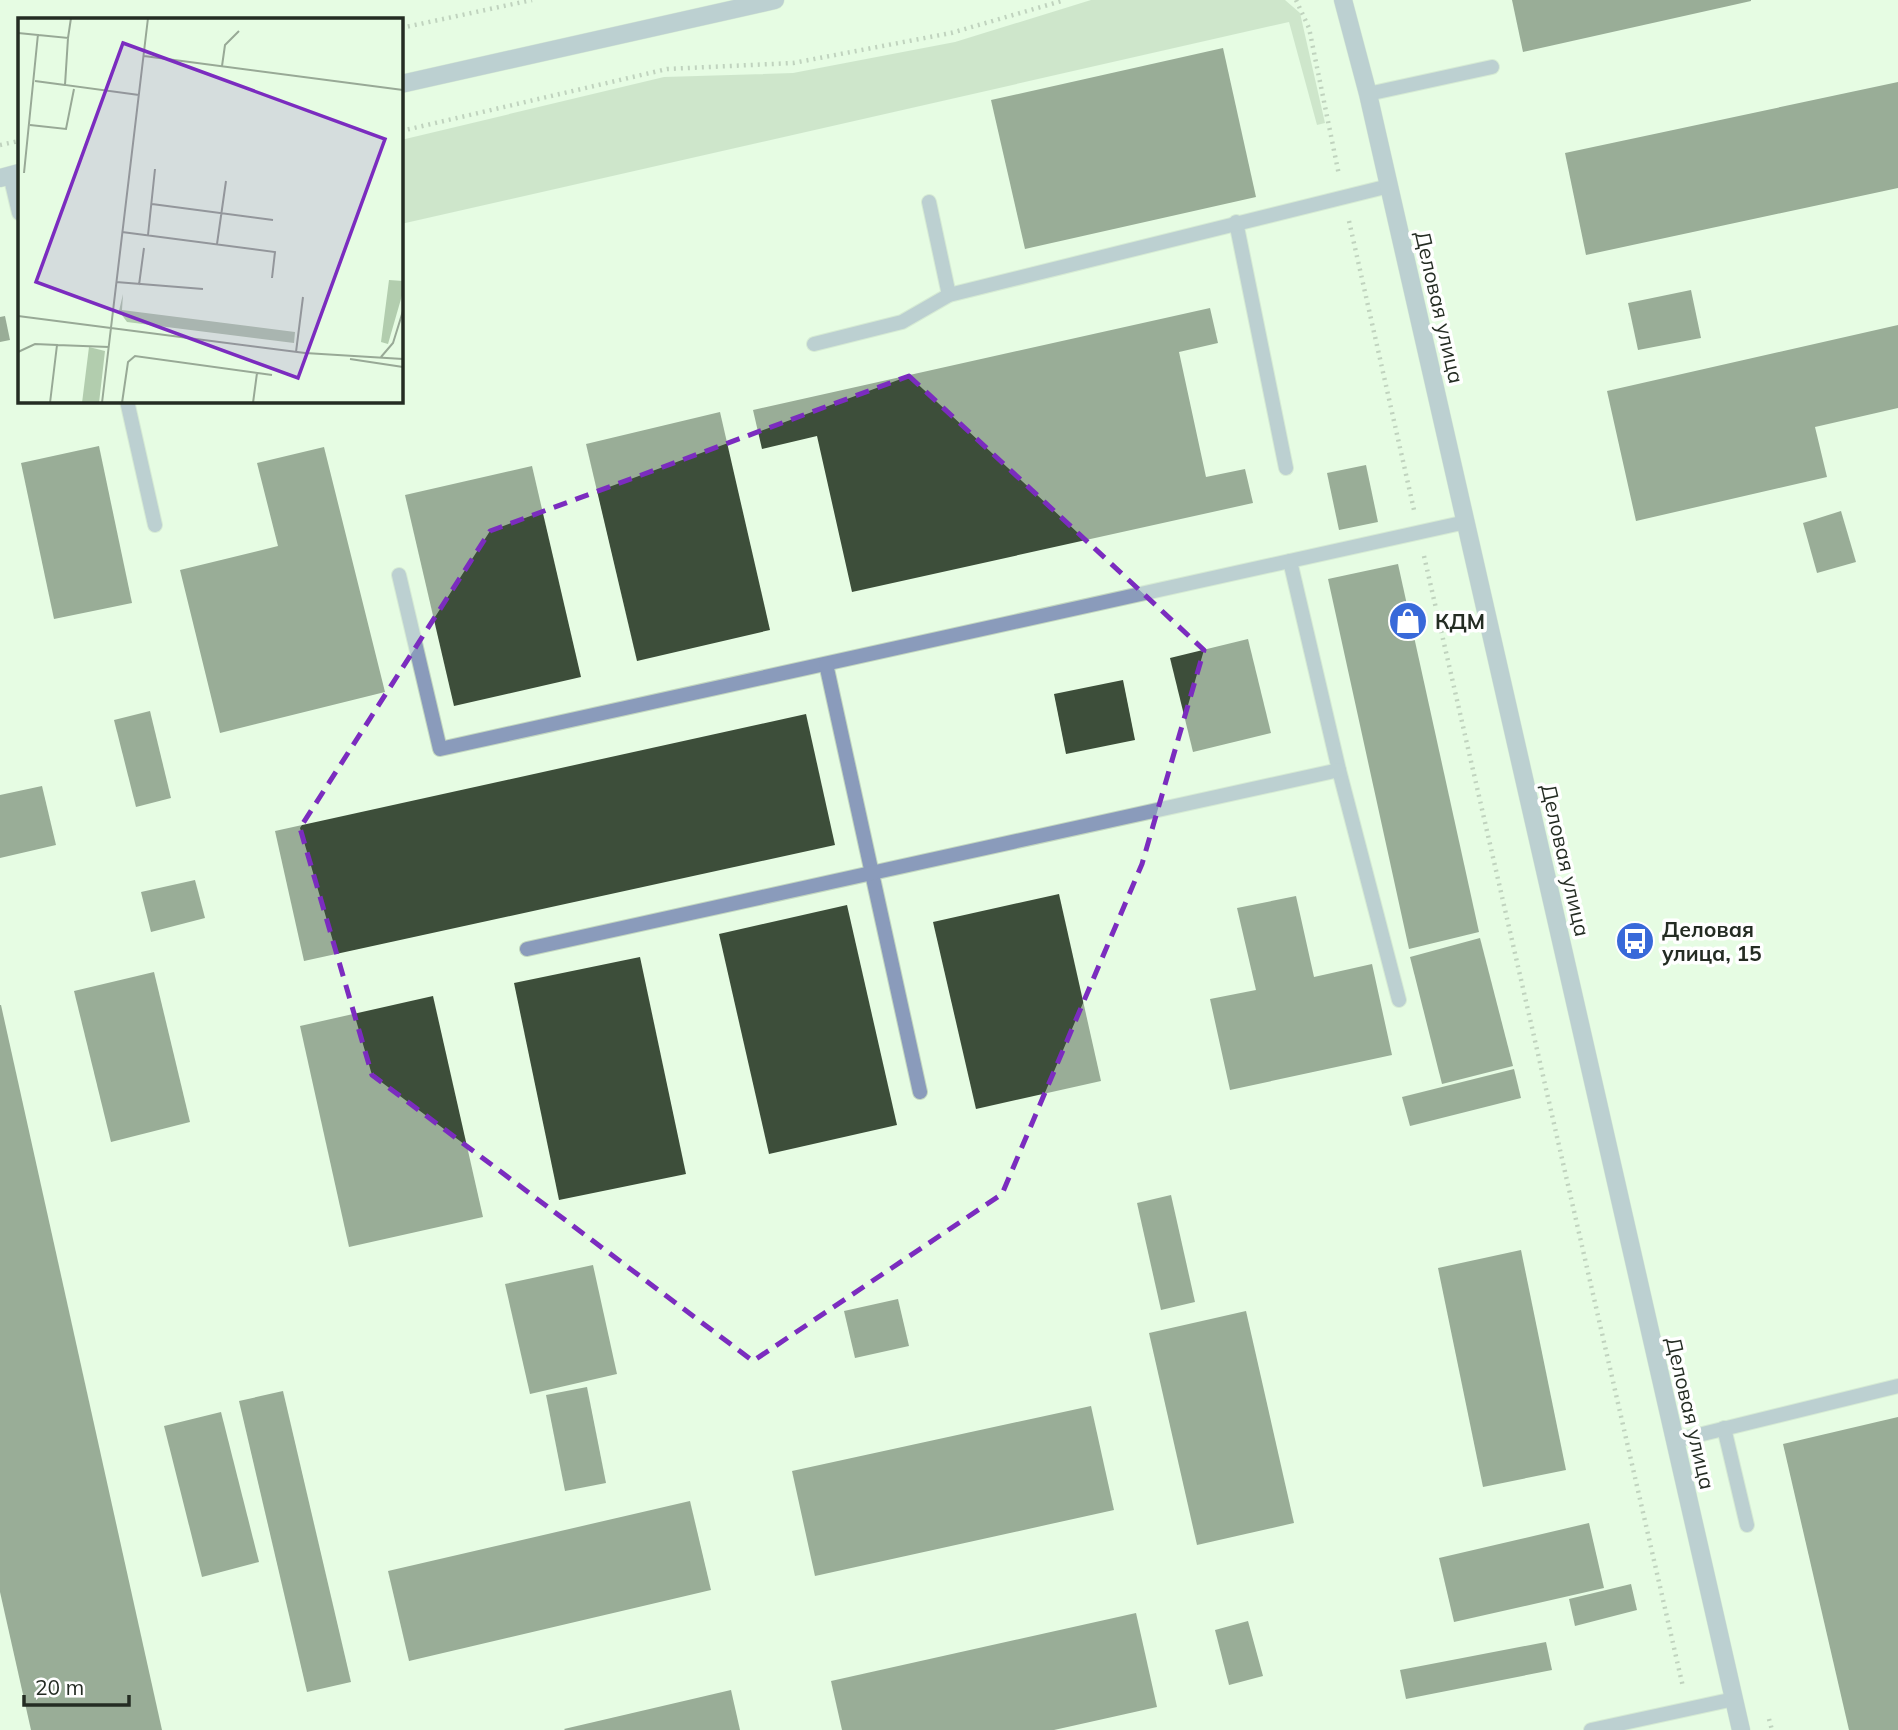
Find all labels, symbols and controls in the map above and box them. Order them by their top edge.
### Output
inset map [18,18,402,402]
street label: Деловая улица [1410,228,1470,386]
shop icon: КДМ [1387,600,1429,642]
place label: КДМ [1435,608,1485,634]
street label: Деловая улица [1536,781,1596,939]
place label: Деловая улица, 15 [1662,916,1762,966]
bus stop icon: Деловая улица, 15 [1614,920,1656,962]
street label: Деловая улица [1661,1334,1721,1492]
scale bar [24,1664,130,1708]
text: 20 m [35,1674,84,1700]

